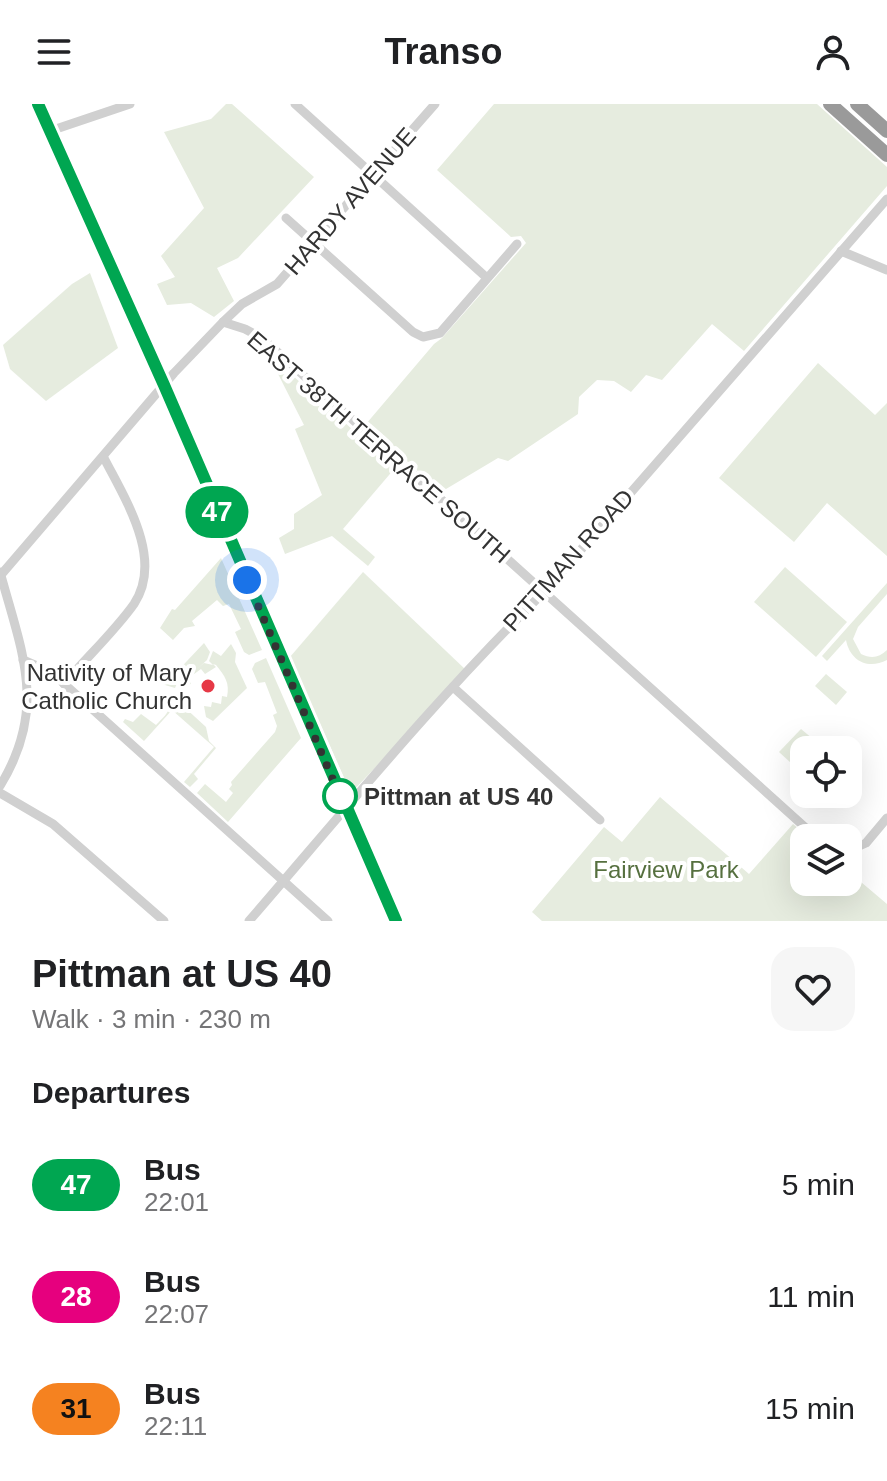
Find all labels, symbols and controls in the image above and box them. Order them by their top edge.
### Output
icon: menu [32,30,76,74]
icon: person [811,30,855,74]
text: Transo [384,31,503,72]
street label: HARDY AVENUE [279,122,421,280]
street label: EAST 38TH TERRACE SOUTH [242,326,516,568]
street label: PITTMAN ROAD [497,484,639,636]
line badge: 47 [181,486,253,538]
text: 47 [201,496,233,527]
your location [227,560,267,600]
place label: Nativity of Mary Catholic Church [21,659,192,714]
marker: Nativity of Mary Catholic Church [199,677,217,695]
map controls [790,736,862,896]
button: locate [790,736,862,808]
marker: Pittman at US 40 [323,779,357,813]
place label: Pittman at US 40 [364,783,553,810]
button: layers [790,824,862,896]
park label: Fairview Park [593,856,740,883]
button: heart [771,947,855,1031]
text: Pittman at US 40 [32,953,332,995]
text: Walk · 3 min · 230 m [32,1004,271,1034]
text: Departures [32,1076,190,1109]
text: Bus [144,1153,201,1186]
text: 5 min [782,1168,855,1201]
text: 47 [60,1169,92,1200]
text: 22:01 [144,1187,209,1217]
text: Bus [144,1265,201,1298]
text: 11 min [767,1280,855,1313]
text: 28 [60,1281,92,1312]
text: 22:07 [144,1299,209,1329]
text: Bus [144,1377,201,1410]
text: 15 min [765,1392,855,1425]
text: 31 [60,1393,92,1424]
text: 22:11 [144,1411,207,1441]

